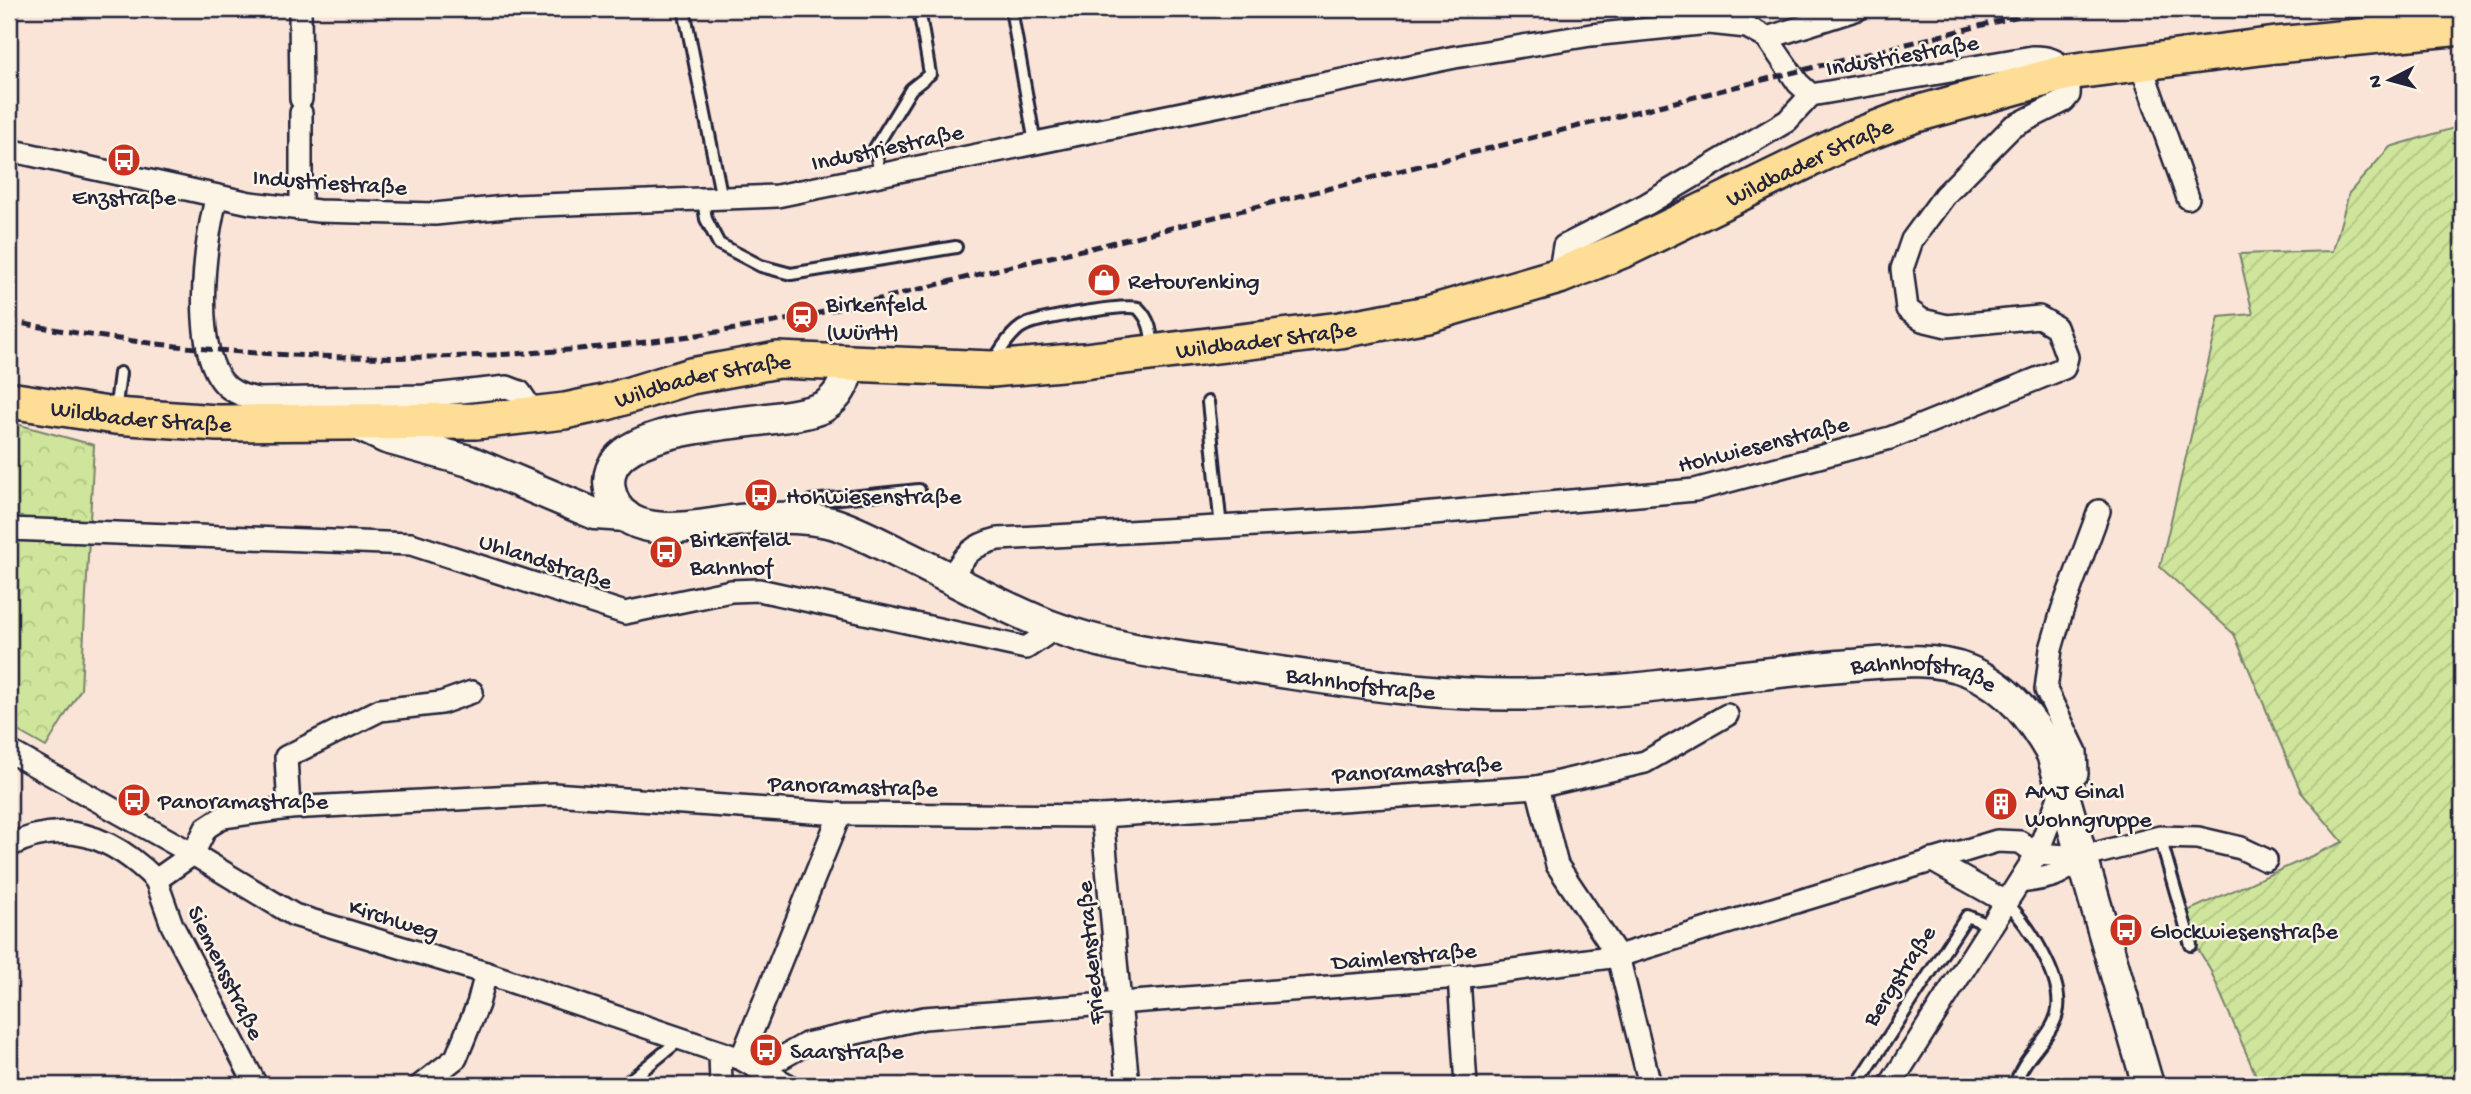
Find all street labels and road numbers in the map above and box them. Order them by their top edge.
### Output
street label: Industriestraße [1824,30,1982,85]
street label: Wildbader Straße [1722,113,1898,216]
street label: Industriestraße [809,119,967,180]
street label: Industriestraße [252,165,409,204]
street label: Wildbader Straße [1174,316,1359,368]
street label: Wildbader Straße [612,349,792,417]
street label: Wildbader Straße [48,395,232,441]
street label: Hohwiesenstraße [1675,411,1853,482]
street label: Uhlandstraße [475,528,616,599]
street label: Bahnhofstraße [1849,650,2002,701]
street label: Bahnhofstraße [1283,662,1437,709]
street label: Panoramastraße [1330,751,1504,792]
street label: Panoramastraße [766,771,939,806]
street label: Friedenstraße [1072,879,1113,1027]
street label: Kirchweg [344,894,441,949]
street label: Siemensstraße [179,902,269,1046]
street label: Bergstraße [1857,921,1945,1034]
street label: Daimlerstraße [1329,938,1478,979]

